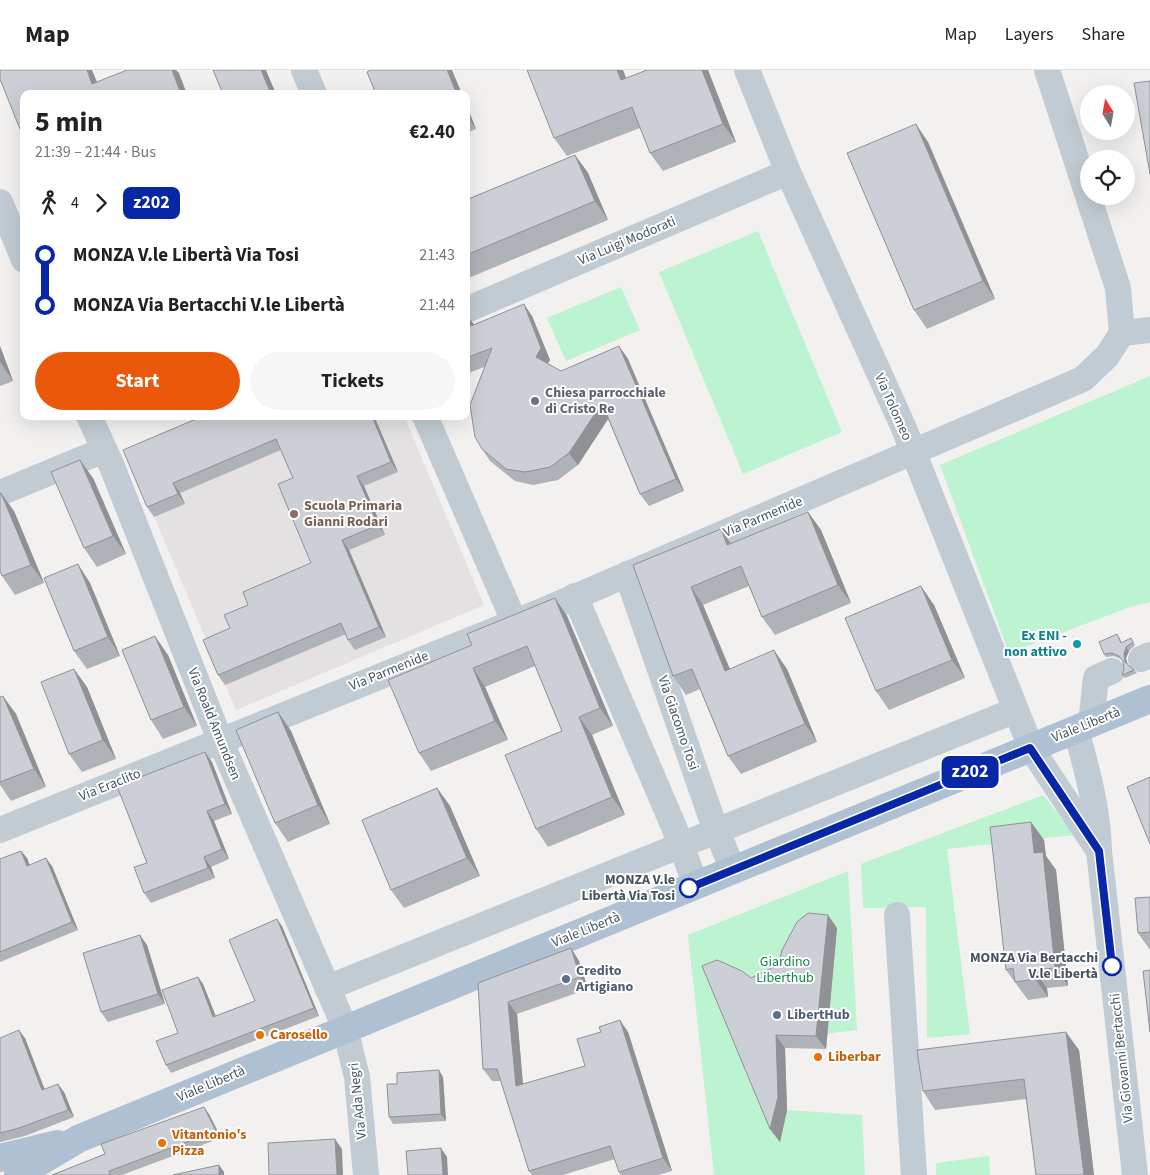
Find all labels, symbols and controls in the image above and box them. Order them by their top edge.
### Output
text: Map [25,17,70,52]
text: Map [945,22,977,47]
text: Layers [1005,22,1054,47]
text: Share [1082,22,1125,47]
north arrow [1080,85,1135,140]
map controls [1080,85,1135,205]
text: 5 min [35,102,103,142]
text: €2.40 [409,119,455,146]
text: 21:39 – 21:44 · Bus [35,141,156,163]
button: locate [1080,150,1135,205]
icon: walk [35,189,63,217]
icon: forward [87,189,115,217]
text: z202 [133,190,170,215]
text: 4 [71,192,79,214]
street label: Via Luigi Modorati [575,211,679,271]
text: MONZA V.le Libertà Via Tosi [73,242,299,269]
text: 21:43 [419,244,455,266]
text: MONZA Via Bertacchi V.le Libertà [73,292,345,319]
text: 21:44 [419,294,455,316]
button: Start [35,352,240,410]
button: Tickets [250,352,455,410]
street label: Via Tolomeo [869,370,917,444]
place label: Chiesa parrocchiale di Cristo Re [545,383,666,419]
marker: Chiesa parrocchiale di Cristo Re [529,395,541,407]
street label: Via Parmenide [720,491,806,543]
place label: Scuola Primaria Gianni Rodari [304,496,402,532]
marker: Scuola Primaria Gianni Rodari [288,508,300,520]
place label: Ex ENI - non attivo [1004,626,1067,662]
marker: Ex ENI - non attivo [1071,638,1083,650]
street label: Via Parmenide [346,646,432,696]
street label: Via Roald Amundsen [182,665,246,783]
street label: Via Giacomo Tosi [652,673,704,773]
street label: Viale Libertà [1049,702,1123,748]
line badge: z202 [935,756,1005,788]
text: z202 [952,759,988,784]
street label: Via Eraclito [76,764,144,806]
place label: MONZA V.le Libertà Via Tosi [581,870,675,906]
marker: MONZA V.le Libertà Via Tosi [679,878,699,898]
street label: Viale Libertà [549,907,623,953]
place label: MONZA Via Bertacchi V.le Libertà [970,948,1098,984]
park label: Giardino Liberthub [756,952,814,988]
marker: MONZA Via Bertacchi V.le Libertà [1102,956,1122,976]
place label: Credito Artigiano [575,961,634,997]
marker: Credito Artigiano [560,973,572,985]
street label: Via Giovanni Bertacchi [1105,992,1139,1124]
place label: LibertHub [787,1005,850,1025]
marker: LibertHub [771,1009,783,1021]
place label: Carosello [270,1025,328,1045]
marker: Carosello [254,1029,266,1041]
place label: Liberbar [828,1047,881,1067]
marker: Liberbar [812,1051,824,1063]
street label: Viale Libertà [174,1061,248,1107]
street label: Via Ada Negri [344,1062,372,1140]
place label: Vitantonio's Pizza [171,1125,247,1161]
marker: Vitantonio's Pizza [156,1137,168,1149]

